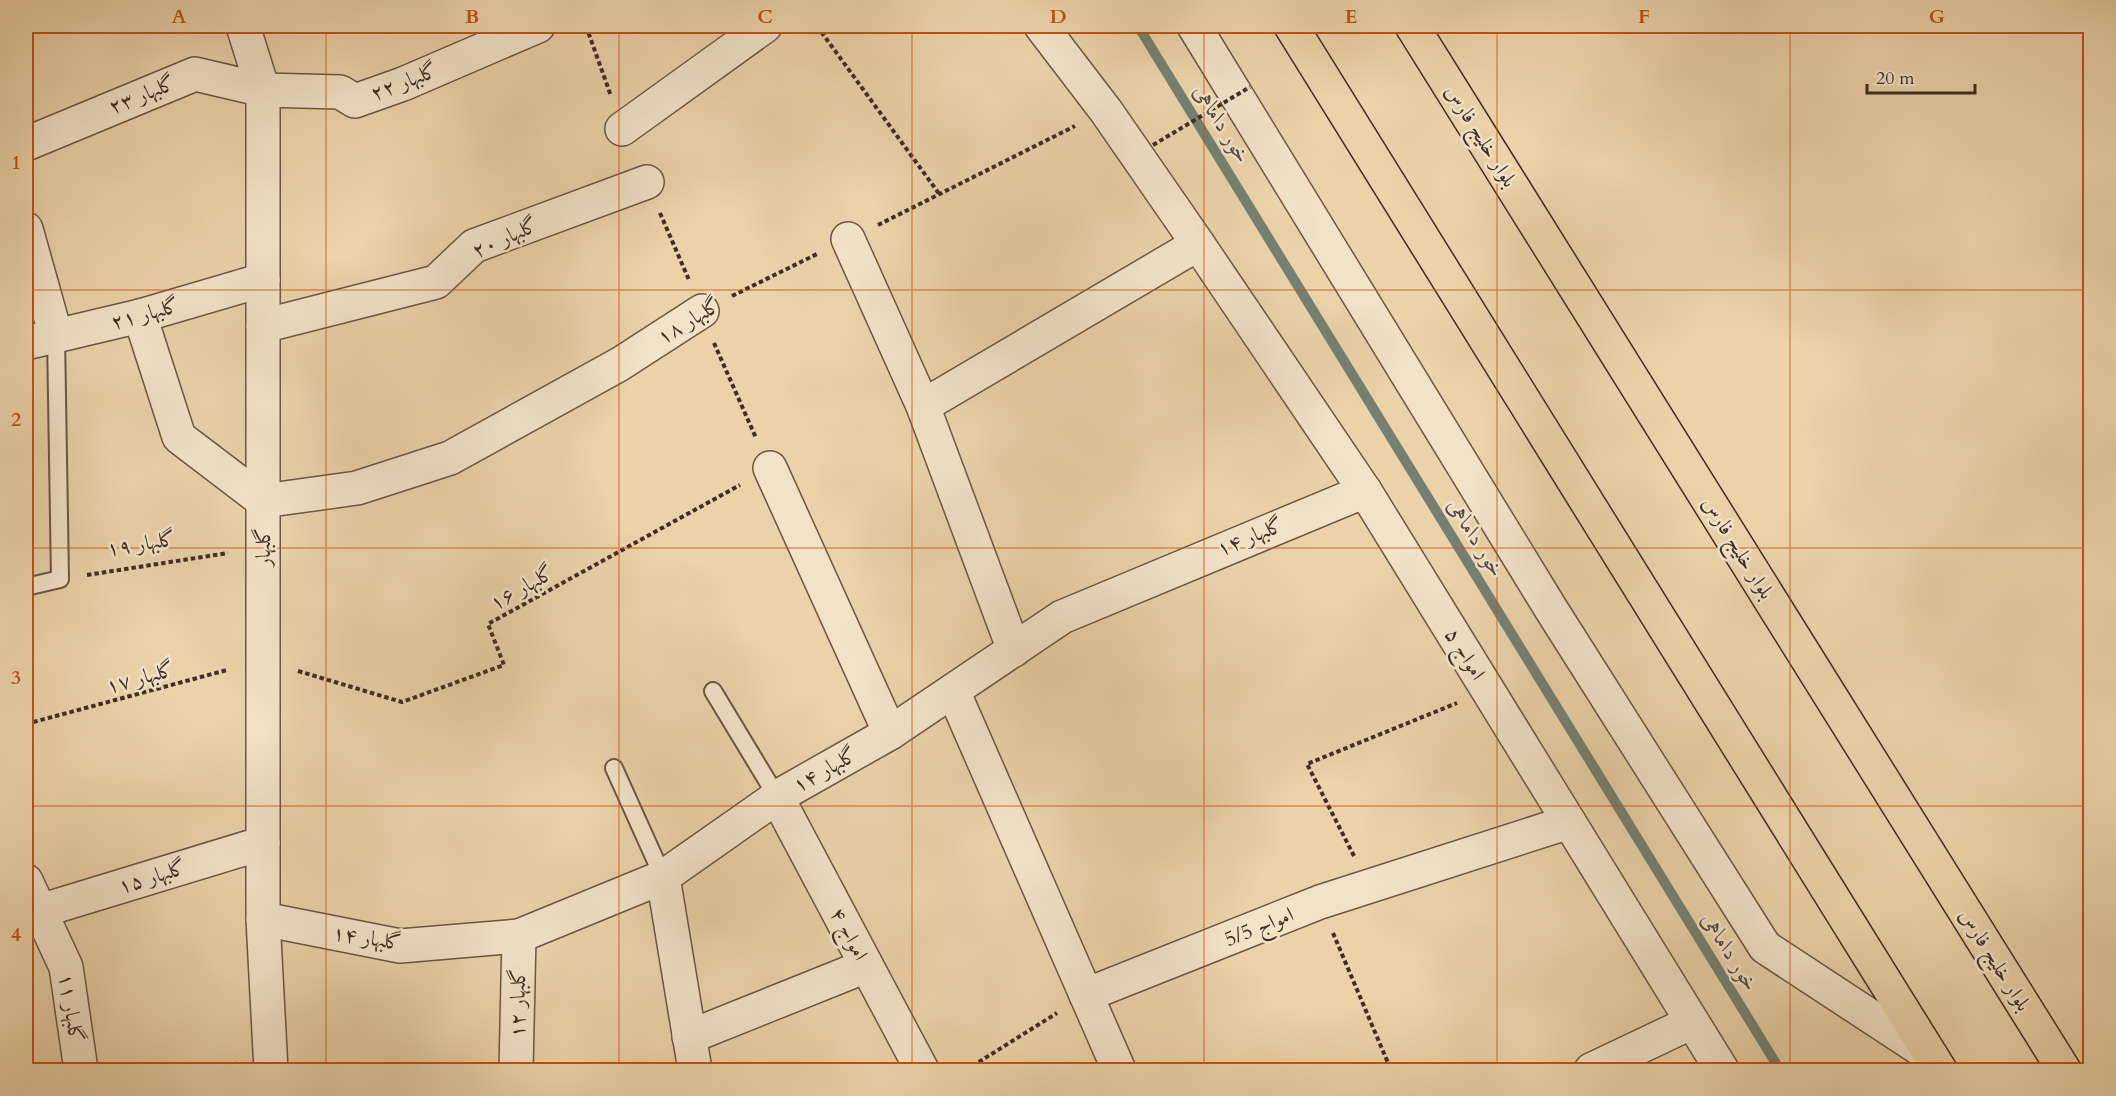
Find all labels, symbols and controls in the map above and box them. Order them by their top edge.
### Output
text: A [171,3,187,30]
text: B [465,3,479,30]
text: C [757,3,773,30]
text: D [1049,3,1067,30]
text: E [1345,3,1357,30]
text: F [1638,3,1650,30]
text: G [1929,3,1945,30]
street label: گلبهار ۲۲ [366,56,442,108]
scale bar [1867,57,1975,95]
text: 20 m [1876,66,1915,91]
street label: گلبهار ۲۳ [104,69,180,121]
water label: خور داماهی [1186,79,1258,169]
street label: بلوار خلیج فارس [1435,79,1524,195]
text: 1 [11,149,21,176]
street label: گلبهار ۲۰ [467,211,543,265]
street label: گلبهار ۲۱ [108,291,182,337]
street label: گلبهار ۱۸ [652,291,726,351]
text: 2 [11,406,21,433]
street label: بلوار خلیج فارس [1692,491,1781,607]
water label: خور داماهی [1440,493,1512,583]
street label: گلبهار ۱۴ [1212,511,1288,563]
street label: گلبهار ۱۹ [104,524,178,564]
street label: گلبهار [249,527,278,569]
street label: گلبهار ۱۶ [485,559,559,617]
street label: امواج ۵ [1434,622,1492,688]
street label: گلبهار ۱۷ [103,655,177,701]
text: 3 [11,664,21,691]
street label: گلبهار ۱۴ [788,741,862,799]
street label: گلبهار ۱۵ [115,853,189,901]
street label: امواج 5/5 [1220,900,1299,958]
street label: امواج ۴ [819,902,875,968]
street label: بلوار خلیج فارس [1949,903,2038,1019]
water label: خور داماهی [1694,907,1766,997]
street label: گلبهار ۱۴ [330,918,404,958]
text: 4 [11,921,21,948]
street label: گلبهار ۱۲ [503,968,533,1038]
street label: گلبهار ۱۱ [51,971,91,1045]

